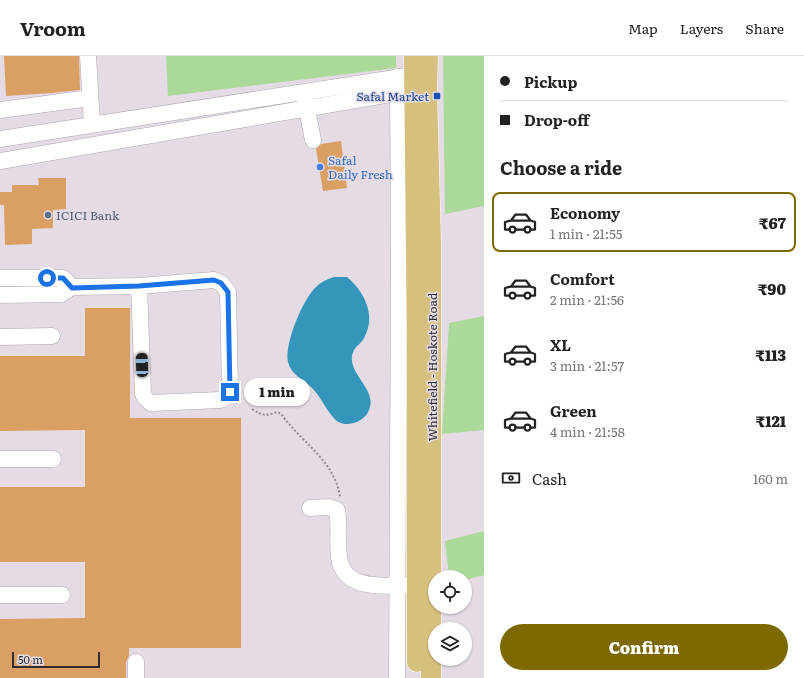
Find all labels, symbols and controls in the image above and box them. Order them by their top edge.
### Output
text: Vroom [20,14,86,42]
text: Map [628,18,658,38]
text: Layers [680,18,723,38]
text: Share [745,18,784,38]
text: Pickup [524,70,577,93]
place label: Safal Market [356,87,429,105]
marker: Safal Market [432,91,442,101]
text: Drop-off [524,108,589,131]
place label: Safal Daily Fresh [328,151,393,183]
text: Choose a ride [500,154,622,181]
marker: Safal Daily Fresh [315,162,325,172]
text: Economy [550,201,620,224]
icon: car [502,204,538,240]
place label: ICICI Bank [56,206,120,224]
marker: ICICI Bank [43,210,53,220]
text: ₹67 [759,211,786,234]
text: 1 min · 21:55 [550,224,622,243]
text: Comfort [550,267,615,290]
route start [38,269,56,287]
icon: car [502,270,538,306]
text: ₹90 [758,277,786,300]
text: 2 min · 21:56 [550,290,624,309]
street label: Whitefield - Hoskote Road [423,292,441,441]
text: XL [550,333,571,356]
icon: car [502,336,538,372]
text: ₹113 [756,343,786,366]
car [136,353,148,377]
text: 3 min · 21:57 [550,356,624,375]
callout: 1 min [244,378,310,406]
text: 1 min [259,382,295,401]
route end [221,383,239,401]
text: Green [550,399,597,422]
icon: car [502,402,538,438]
text: ₹121 [756,409,786,432]
text: 4 min · 21:58 [550,422,625,441]
icon: cash [500,467,522,489]
text: Cash [532,467,567,490]
text: 160 m [753,469,788,488]
map controls [428,570,472,666]
button: locate [428,570,472,614]
button: layers [428,622,472,666]
button: Confirm [500,624,788,670]
scale bar [12,650,100,669]
text: 50 m [18,651,43,667]

